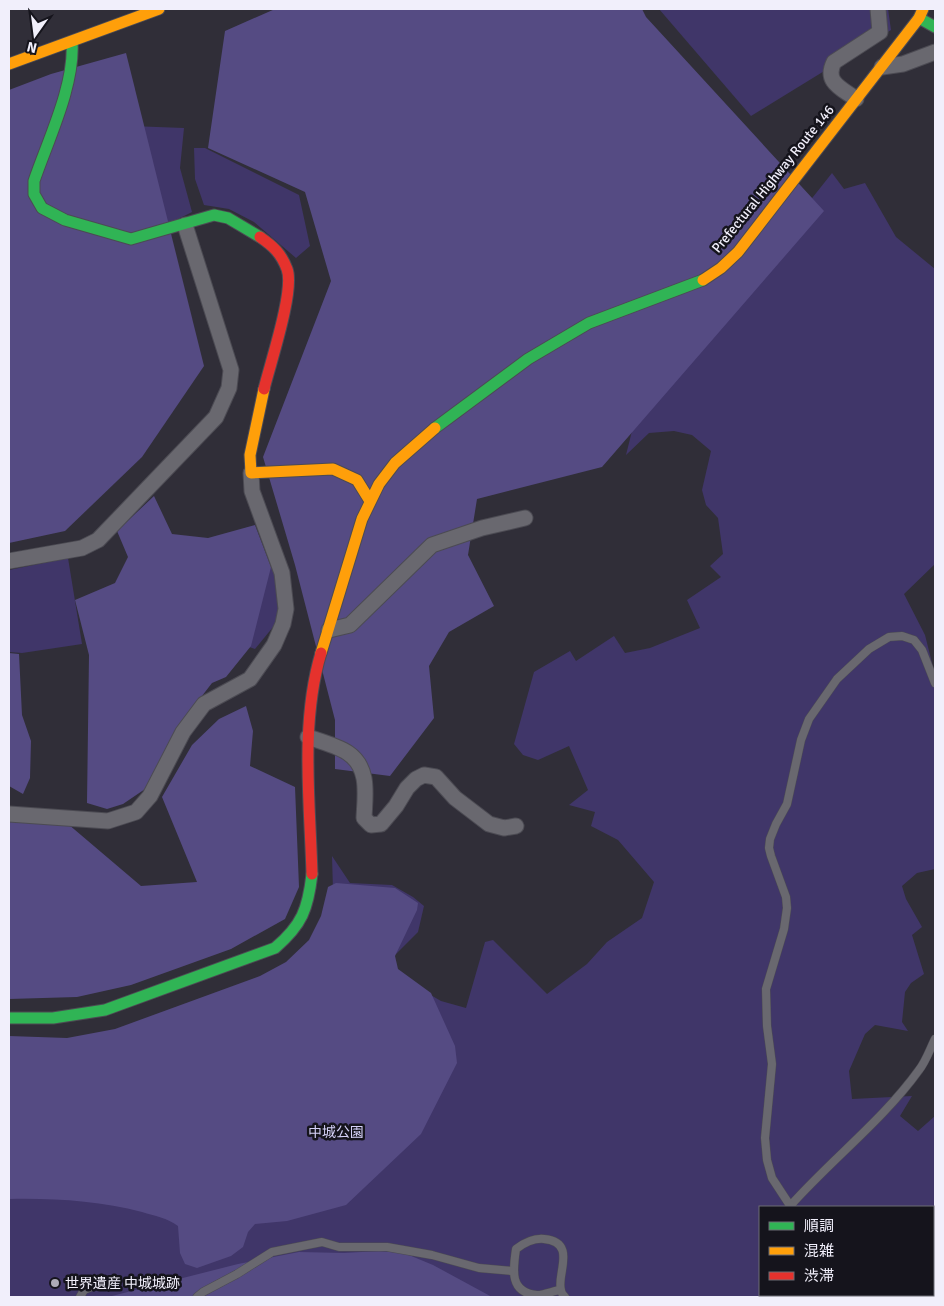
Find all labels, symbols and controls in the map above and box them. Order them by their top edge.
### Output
north arrow [10,10,60,60]
text: N [25,38,39,57]
street label: Prefectural Highway Route 146 [708,102,838,256]
park label: 中城公園 [308,1124,364,1141]
legend [759,1206,934,1296]
text: 順調 [804,1217,834,1235]
text: 混雑 [804,1242,834,1260]
text: 渋滞 [804,1267,834,1285]
place label: 世界遺産 中城城跡 [65,1275,180,1292]
marker: 世界遺産 中城城跡 [49,1277,61,1289]

